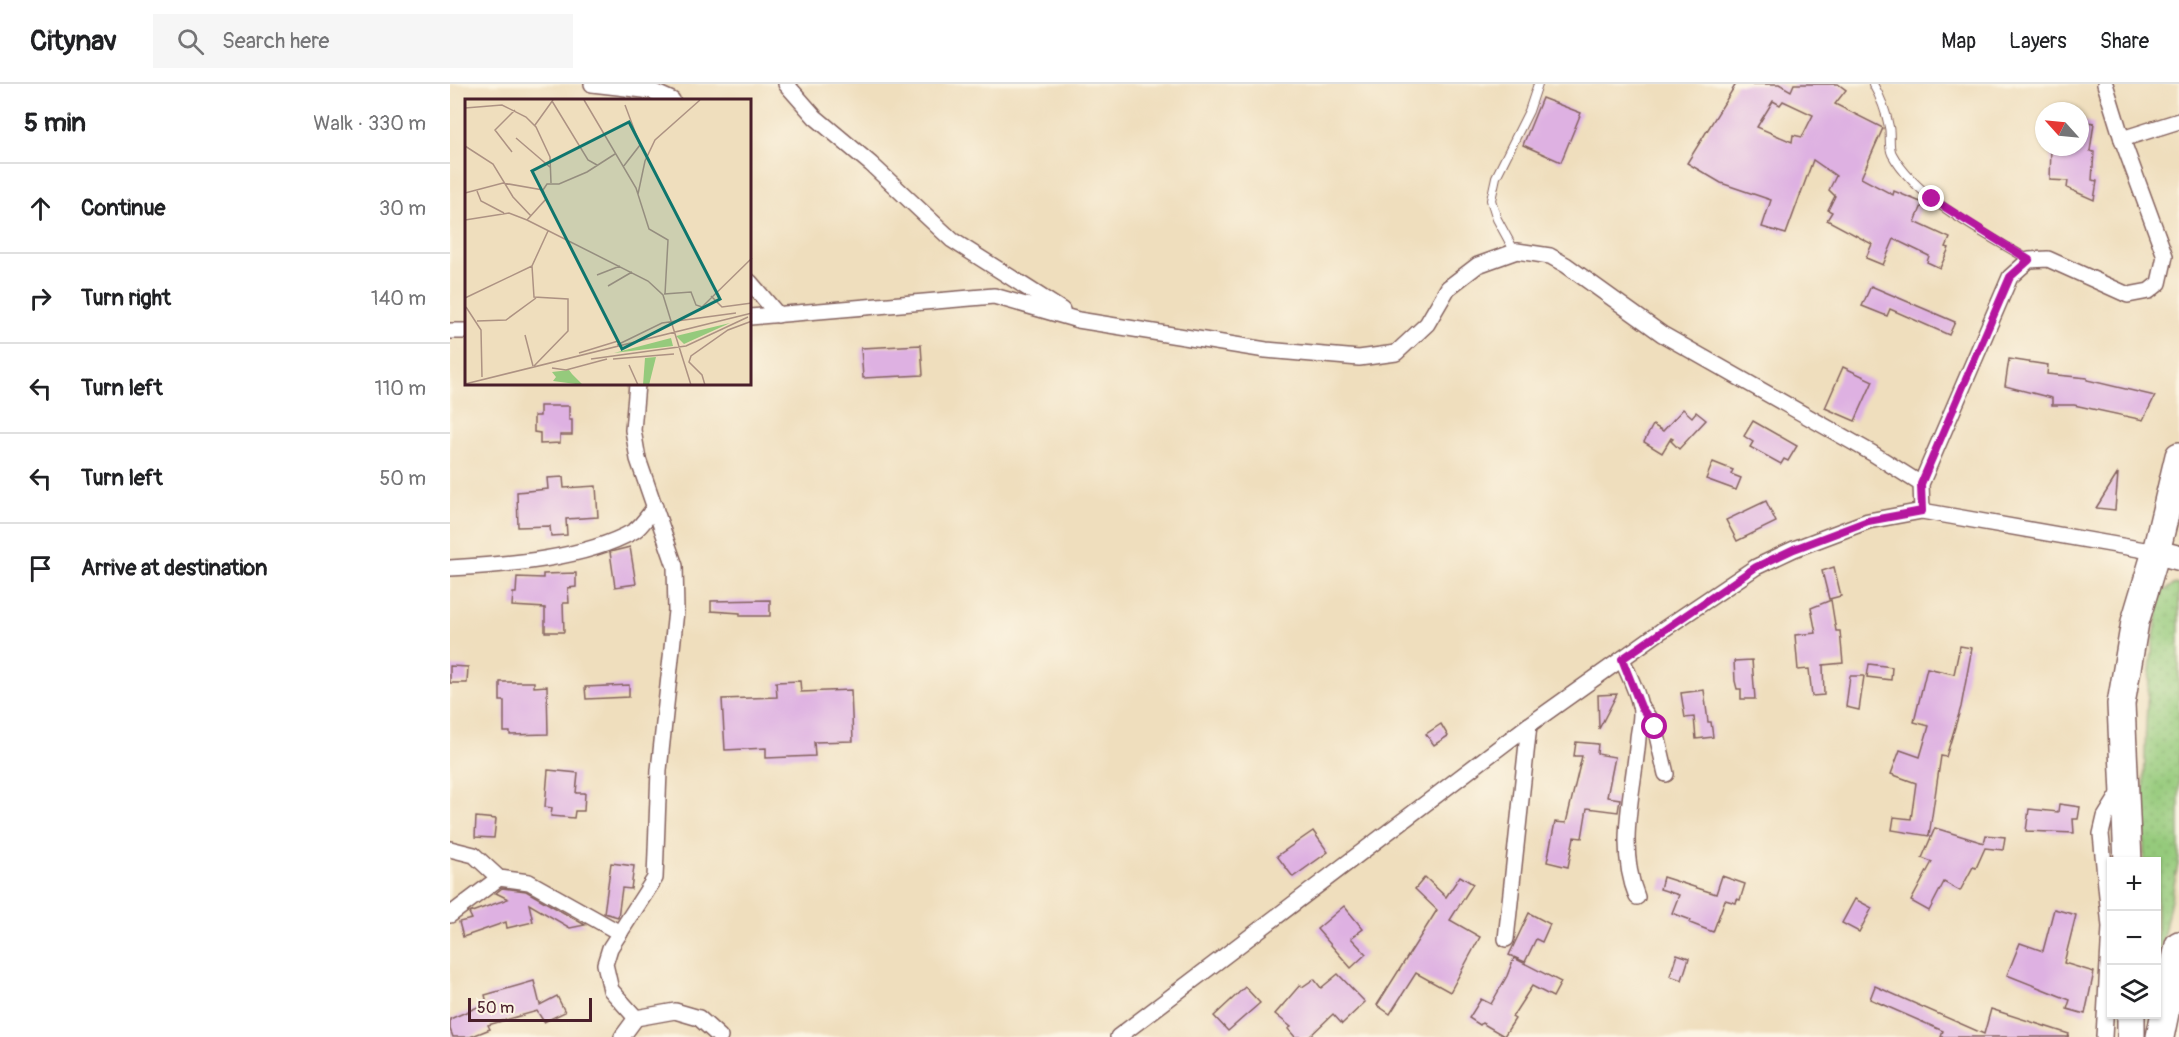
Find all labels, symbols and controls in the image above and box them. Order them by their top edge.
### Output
search box [153,14,573,68]
text: Citynav [30,24,117,59]
icon: search [174,25,207,58]
text: Search here [222,27,329,55]
text: Map [1941,28,1976,55]
text: Layers [2009,28,2067,55]
text: Share [2100,28,2149,55]
inset map [465,99,752,386]
north arrow [2035,102,2089,156]
text: 5 min [24,107,86,139]
text: Walk · 330 m [313,111,426,136]
route end [1918,185,1944,211]
icon: ahead [24,192,57,225]
text: Continue [81,194,165,222]
text: 30 m [379,196,426,221]
icon: right [24,282,57,315]
text: Turn right [81,284,171,312]
text: 140 m [371,286,426,311]
icon: left [24,372,57,405]
text: Turn left [81,374,163,402]
text: 110 m [375,376,426,401]
icon: left [24,462,57,495]
text: Turn left [81,464,163,492]
text: 50 m [379,466,426,491]
icon: arrive [24,552,57,585]
text: Arrive at destination [81,554,267,582]
route start [1641,713,1667,739]
map controls [2107,857,2161,1019]
button: + [2107,857,2161,911]
button: − [2107,911,2161,965]
button: layers [2107,965,2161,1019]
scale bar [468,995,592,1022]
text: 50 m [477,998,514,1018]

